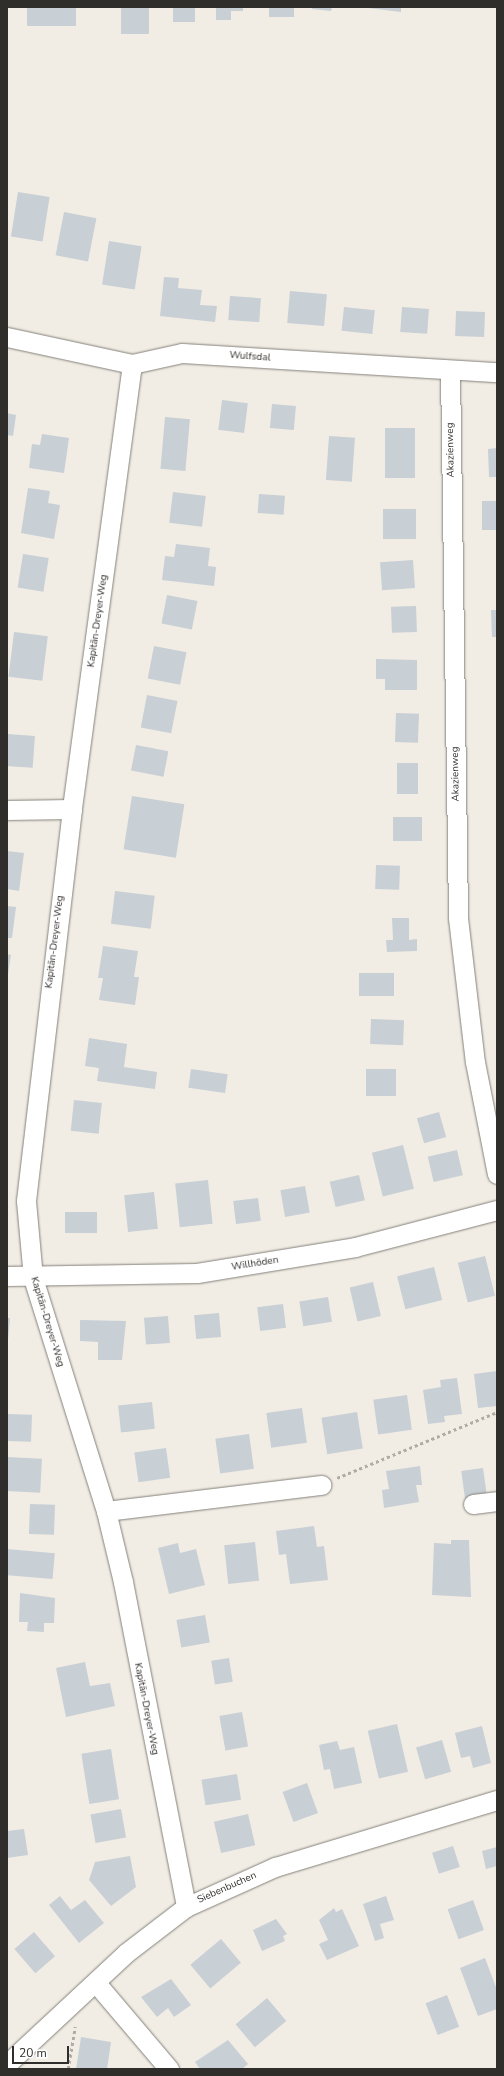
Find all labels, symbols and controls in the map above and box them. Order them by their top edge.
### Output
street label: Wulfsdal [229,350,271,364]
street label: Akazienweg [445,422,457,478]
street label: Kapitän-Dreyer-Weg [86,574,110,668]
street label: Akazienweg [450,746,462,802]
street label: Kapitän-Dreyer-Weg [43,895,67,989]
street label: Willhöden [231,1254,279,1274]
street label: Kapitän-Dreyer-Weg [28,1275,66,1369]
street label: Kapitän-Dreyer-Weg [131,1662,161,1756]
street label: Siebenbuchen [196,1870,258,1906]
scale bar [14,2038,71,2064]
text: 20 m [19,2045,47,2061]

